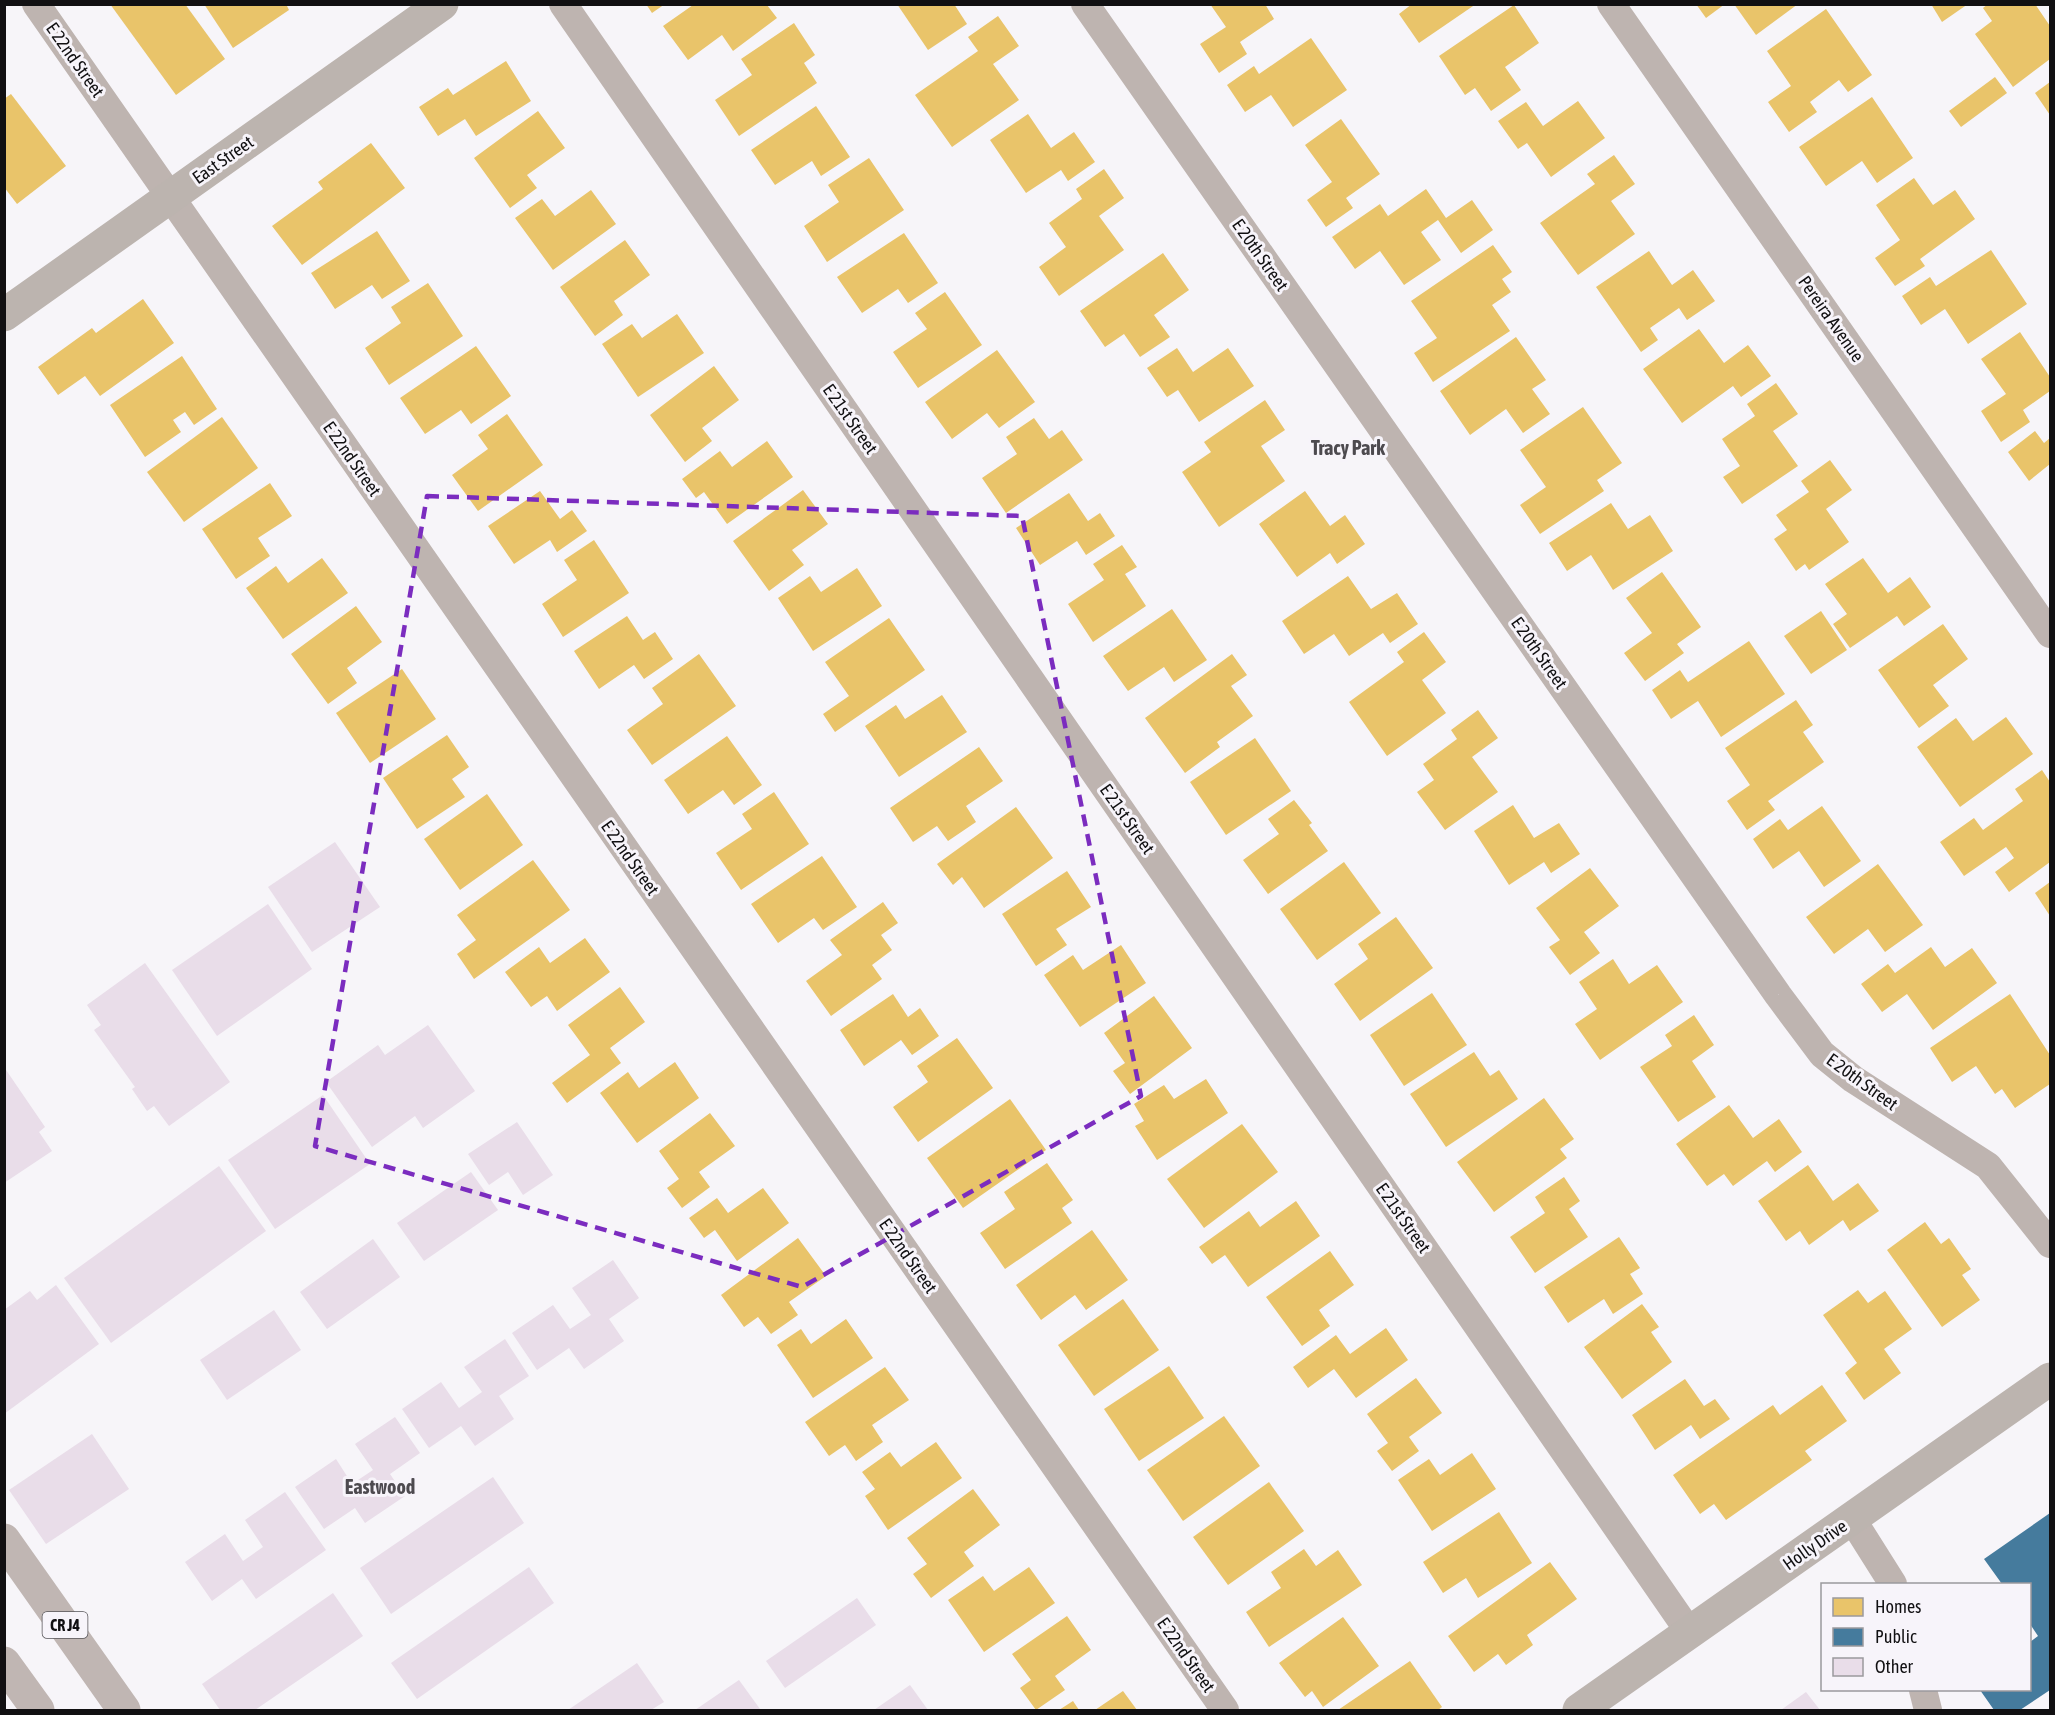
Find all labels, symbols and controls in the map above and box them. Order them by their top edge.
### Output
street label: E 22nd Street [42,18,109,101]
street label: East Street [188,131,257,188]
street label: E 20th Street [1228,215,1293,295]
street label: Pereira Avenue [1794,272,1869,366]
street label: E 21st Street [819,380,882,458]
street label: E 22nd Street [319,417,386,500]
district label: Tracy Park [1311,436,1385,459]
street label: E 20th Street [1507,613,1572,693]
street label: E 21st Street [1096,780,1159,858]
street label: E 22nd Street [597,816,664,899]
street label: E 20th Street [1823,1049,1902,1114]
street label: E 21st Street [1372,1179,1435,1257]
street label: E 22nd Street [875,1214,942,1297]
district label: Eastwood [345,1475,415,1498]
street label: Holly Drive [1779,1515,1851,1574]
legend [1821,1583,2031,1691]
text: Homes [1875,1596,1921,1617]
road number: CR J4 [42,1612,88,1638]
street label: E 22nd Street [1153,1613,1220,1696]
text: Public [1875,1626,1917,1647]
text: Other [1875,1656,1914,1677]

